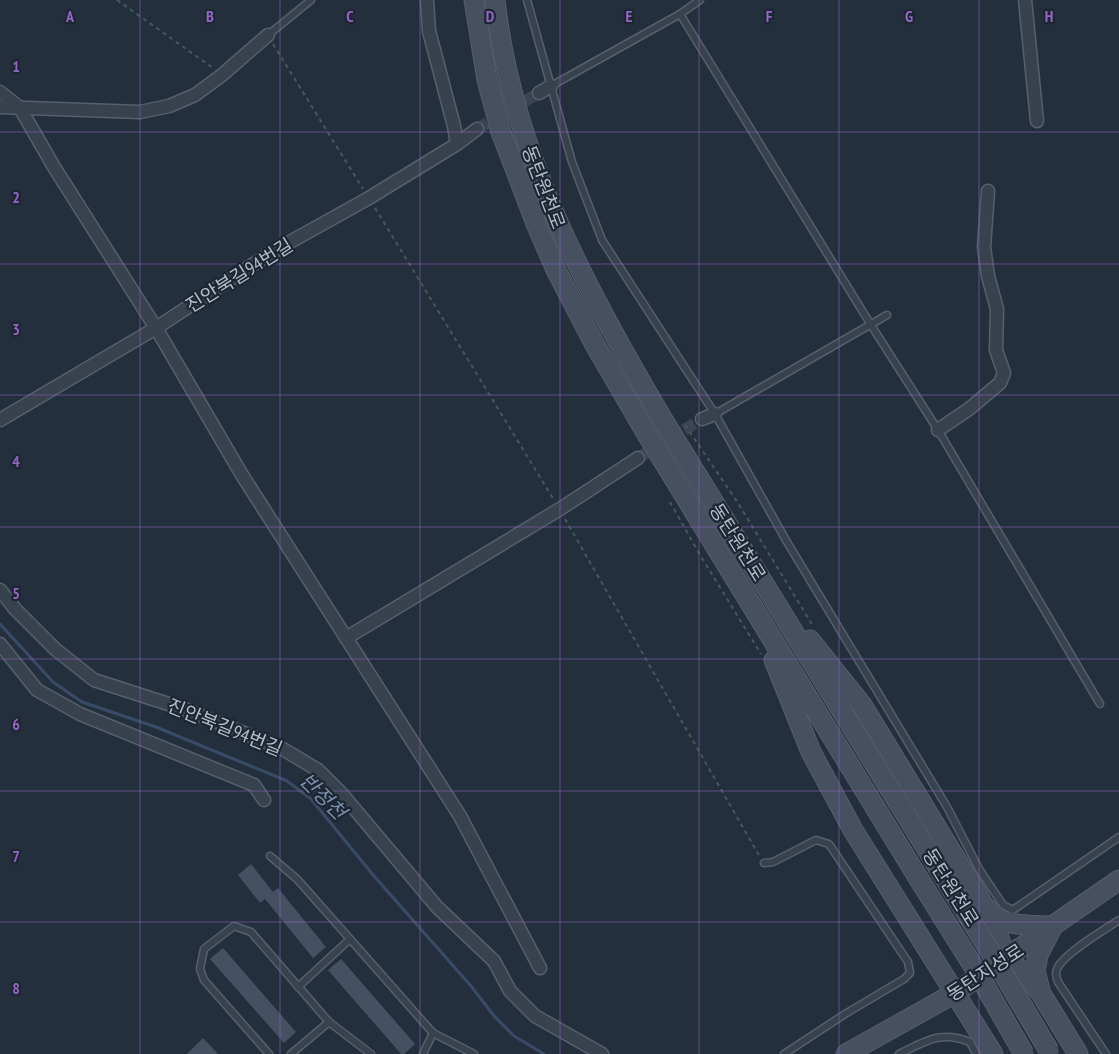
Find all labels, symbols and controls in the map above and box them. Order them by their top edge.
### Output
text: A [65,6,75,26]
text: B [206,6,214,26]
text: C [346,6,354,26]
text: D [486,6,495,26]
text: E [626,6,633,26]
text: F [766,6,773,26]
text: G [905,6,913,26]
text: H [1045,6,1053,26]
text: 1 [12,56,20,76]
street label: 동탄원천로 [517,142,571,232]
text: 2 [12,187,20,207]
street label: 진안북길94번길 [181,233,297,317]
text: 3 [12,319,20,339]
text: 4 [12,451,20,471]
street label: 동탄원천로 [705,499,771,585]
text: 5 [12,583,20,603]
street label: 진안북길94번길 [164,693,286,761]
text: 6 [12,714,20,734]
water label: 반정천 [294,767,354,827]
street label: 동탄원천로 [918,844,984,930]
text: 7 [12,846,20,866]
street label: 동탄지성로 [942,938,1028,1006]
text: 8 [12,978,20,998]

